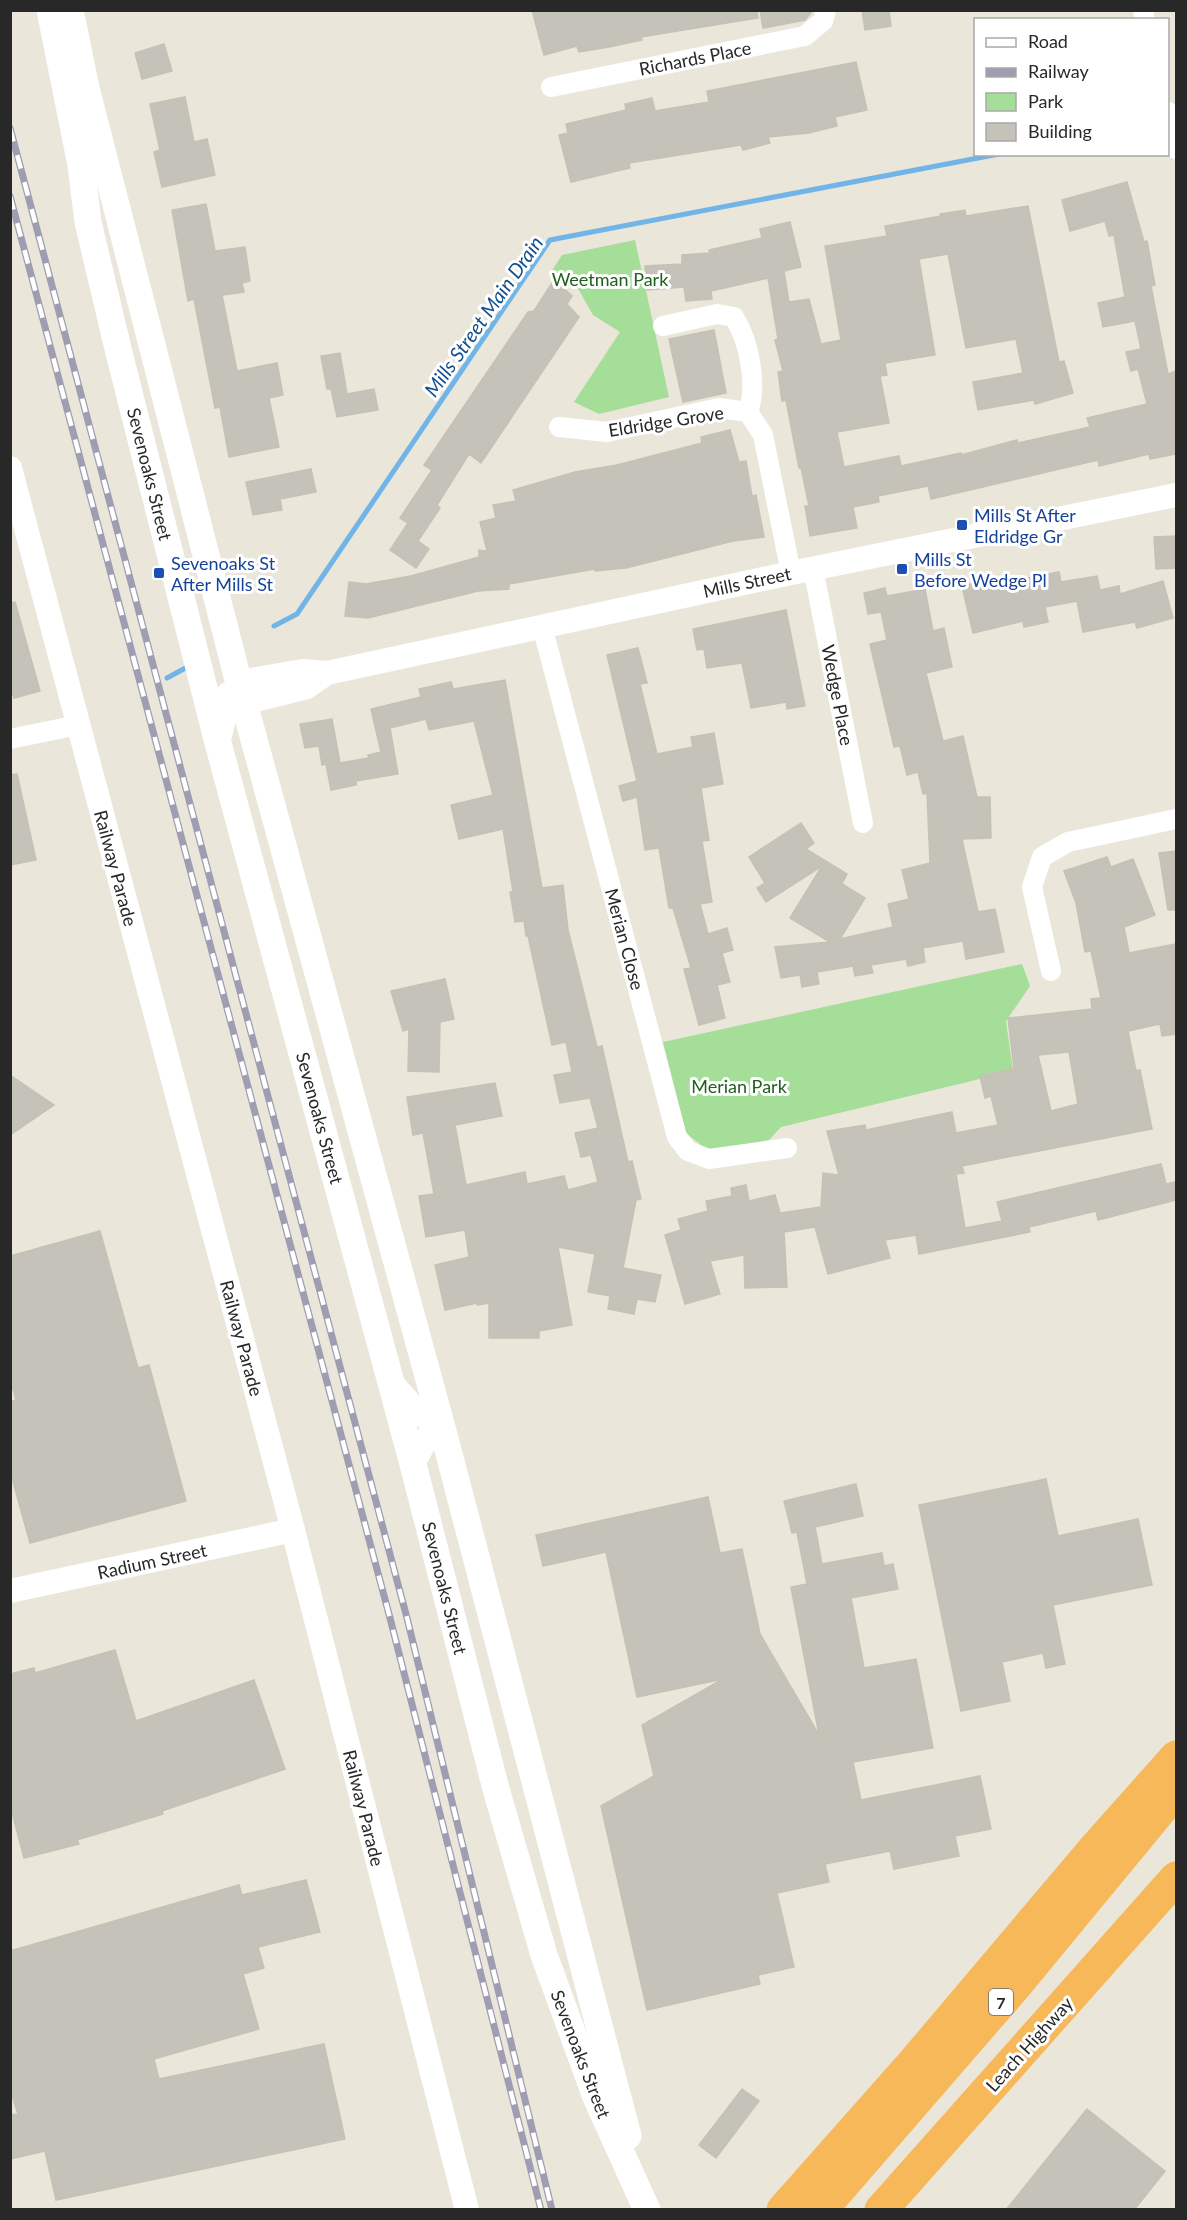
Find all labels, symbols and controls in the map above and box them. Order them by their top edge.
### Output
legend [974,18,1169,156]
text: Road [1028,30,1068,52]
street label: Richards Place [637,36,753,80]
text: Railway [1028,60,1089,82]
text: Park [1028,90,1064,112]
text: Building [1028,120,1092,142]
water label: Mills Street Main Drain [419,231,547,401]
park label: Weetman Park [552,268,669,290]
street label: Eldridge Grove [607,401,725,441]
street label: Sevenoaks Street [123,406,177,543]
place label: Mills St After Eldridge Gr [974,504,1076,547]
marker: Mills St After Eldridge Gr [955,518,969,532]
place label: Mills St Before Wedge Pl [914,548,1047,591]
place label: Sevenoaks St After Mills St [171,552,276,595]
street label: Mills Street [701,562,793,602]
marker: Mills St Before Wedge Pl [895,562,909,576]
marker: Sevenoaks St After Mills St [152,566,166,580]
street label: Wedge Place [817,643,859,747]
street label: Railway Parade [90,808,142,928]
street label: Merian Close [601,886,649,992]
street label: Sevenoaks Street [292,1050,348,1187]
park label: Merian Park [691,1075,788,1097]
street label: Railway Parade [216,1278,268,1398]
street label: Sevenoaks Street [418,1520,472,1657]
street label: Radium Street [95,1539,209,1583]
street label: Railway Parade [339,1747,389,1869]
street label: Sevenoaks Street [546,1987,616,2122]
road number: 7 [989,1989,1013,2015]
street label: Leach Highway [981,1992,1078,2096]

